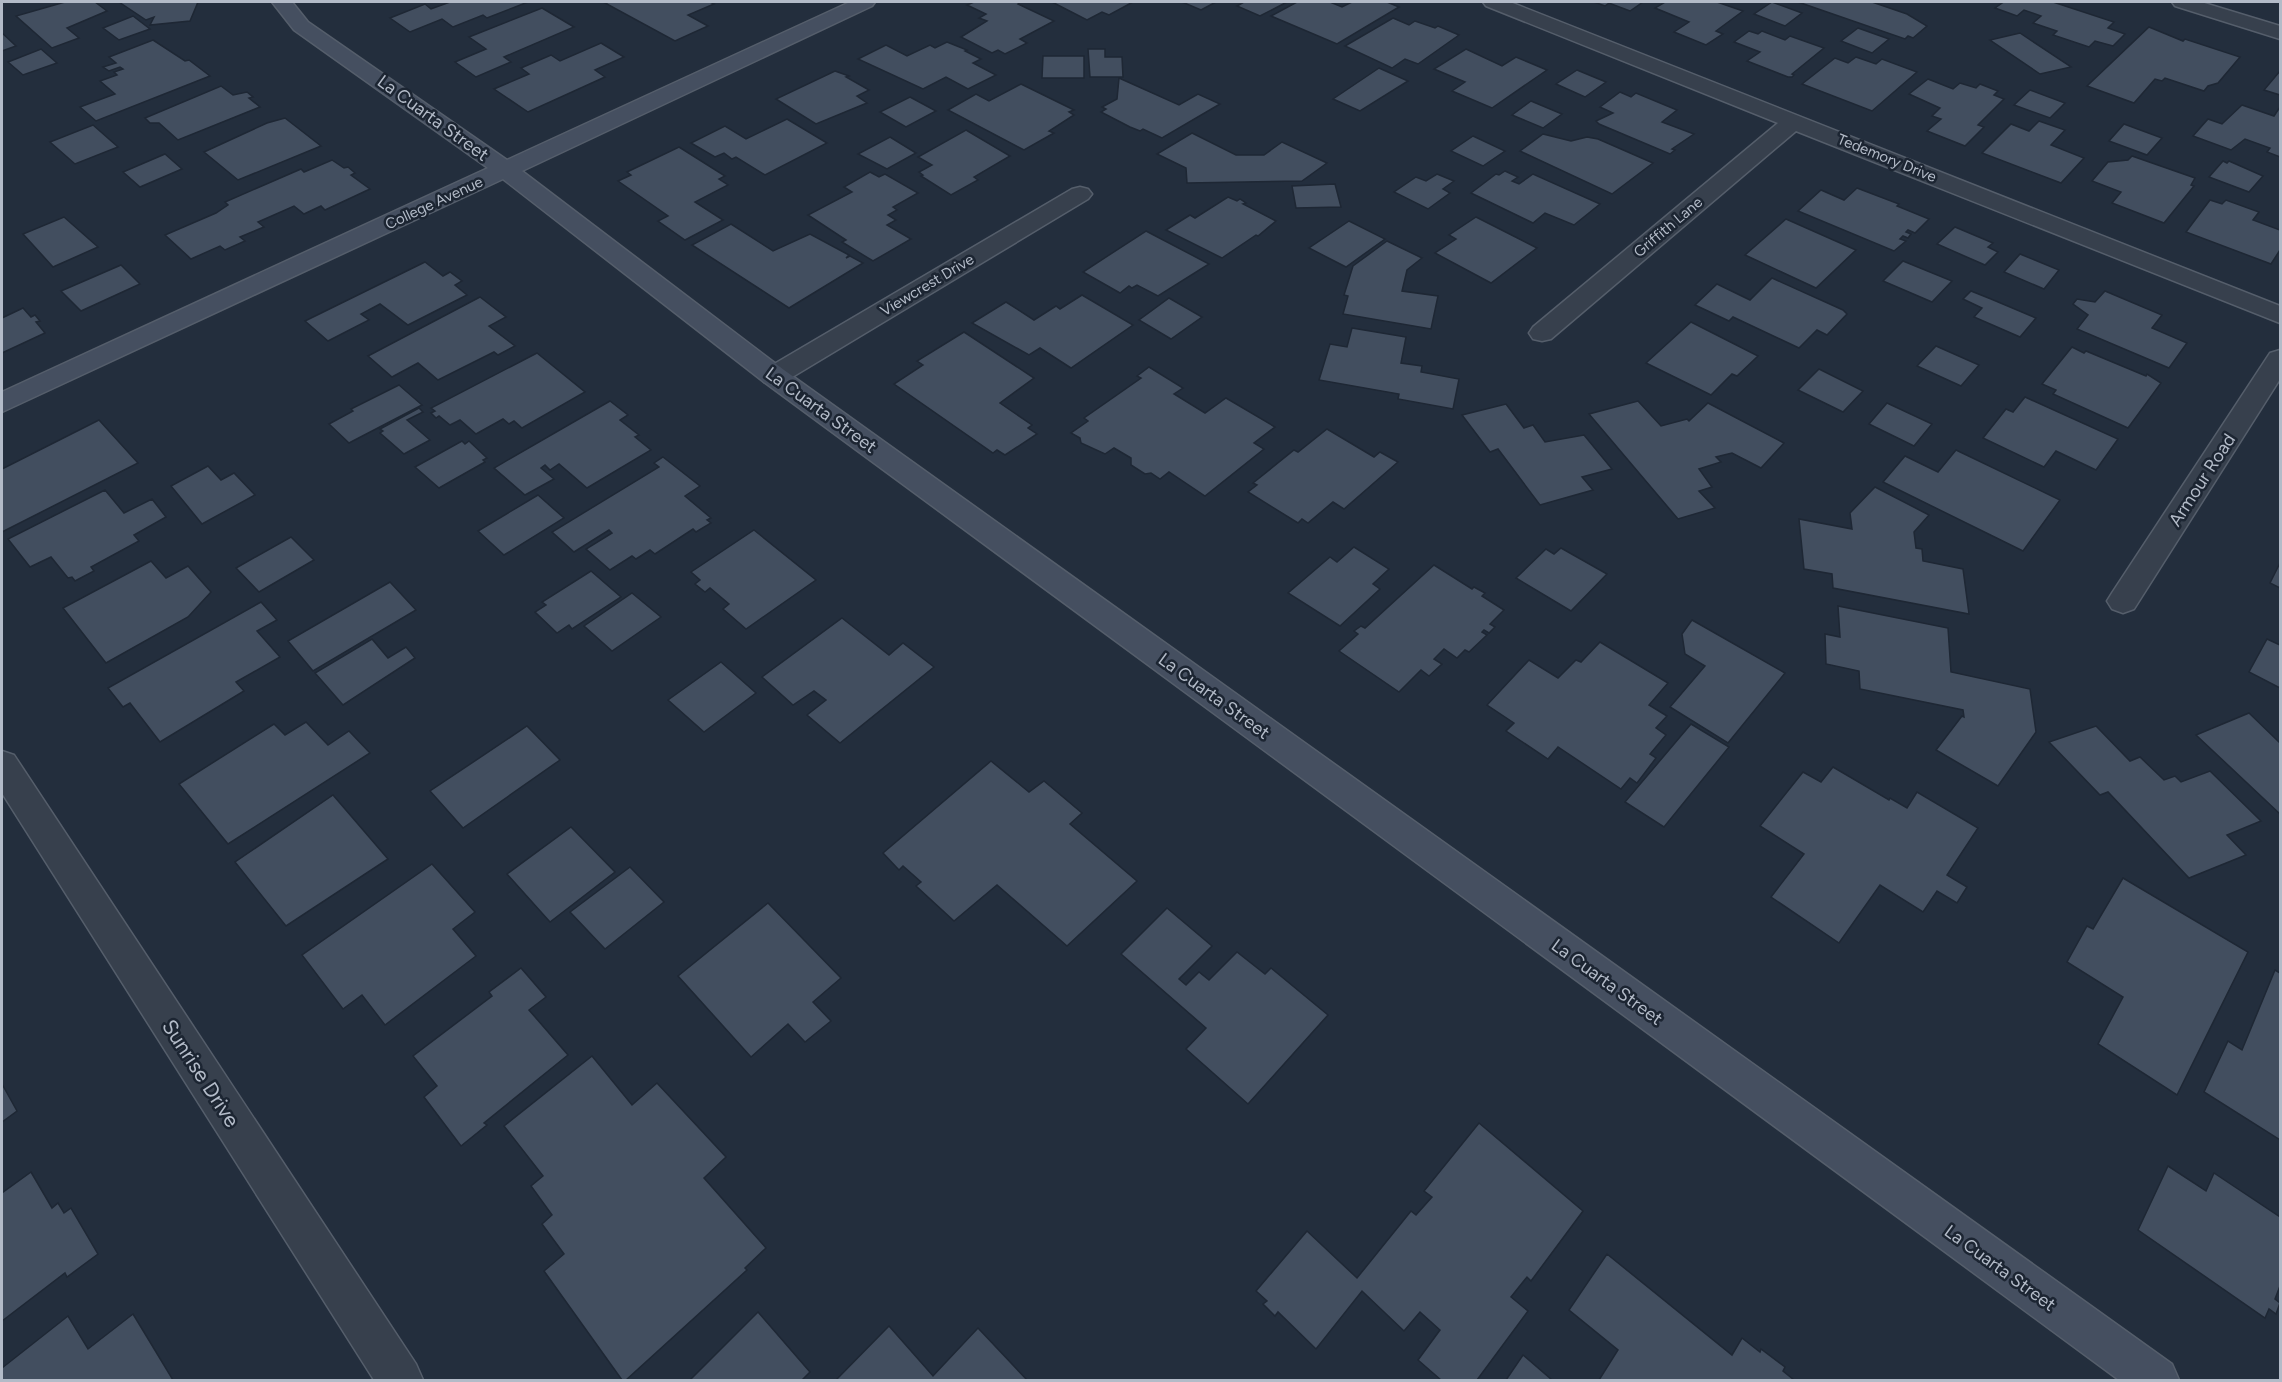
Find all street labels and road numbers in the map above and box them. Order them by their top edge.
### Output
street label: La Cuarta Street [373,70,493,166]
street label: Tedemory Drive [1835,130,1939,186]
street label: College Avenue [382,173,486,233]
street label: Griffith Lane [1630,193,1706,261]
street label: Viewcrest Drive [877,250,977,320]
street label: La Cuarta Street [761,362,881,458]
street label: Armour Road [2164,430,2240,530]
street label: La Cuarta Street [1154,648,1274,744]
street label: La Cuarta Street [1547,934,1667,1030]
street label: Sunrise Drive [157,1014,245,1132]
street label: La Cuarta Street [1940,1220,2060,1316]

